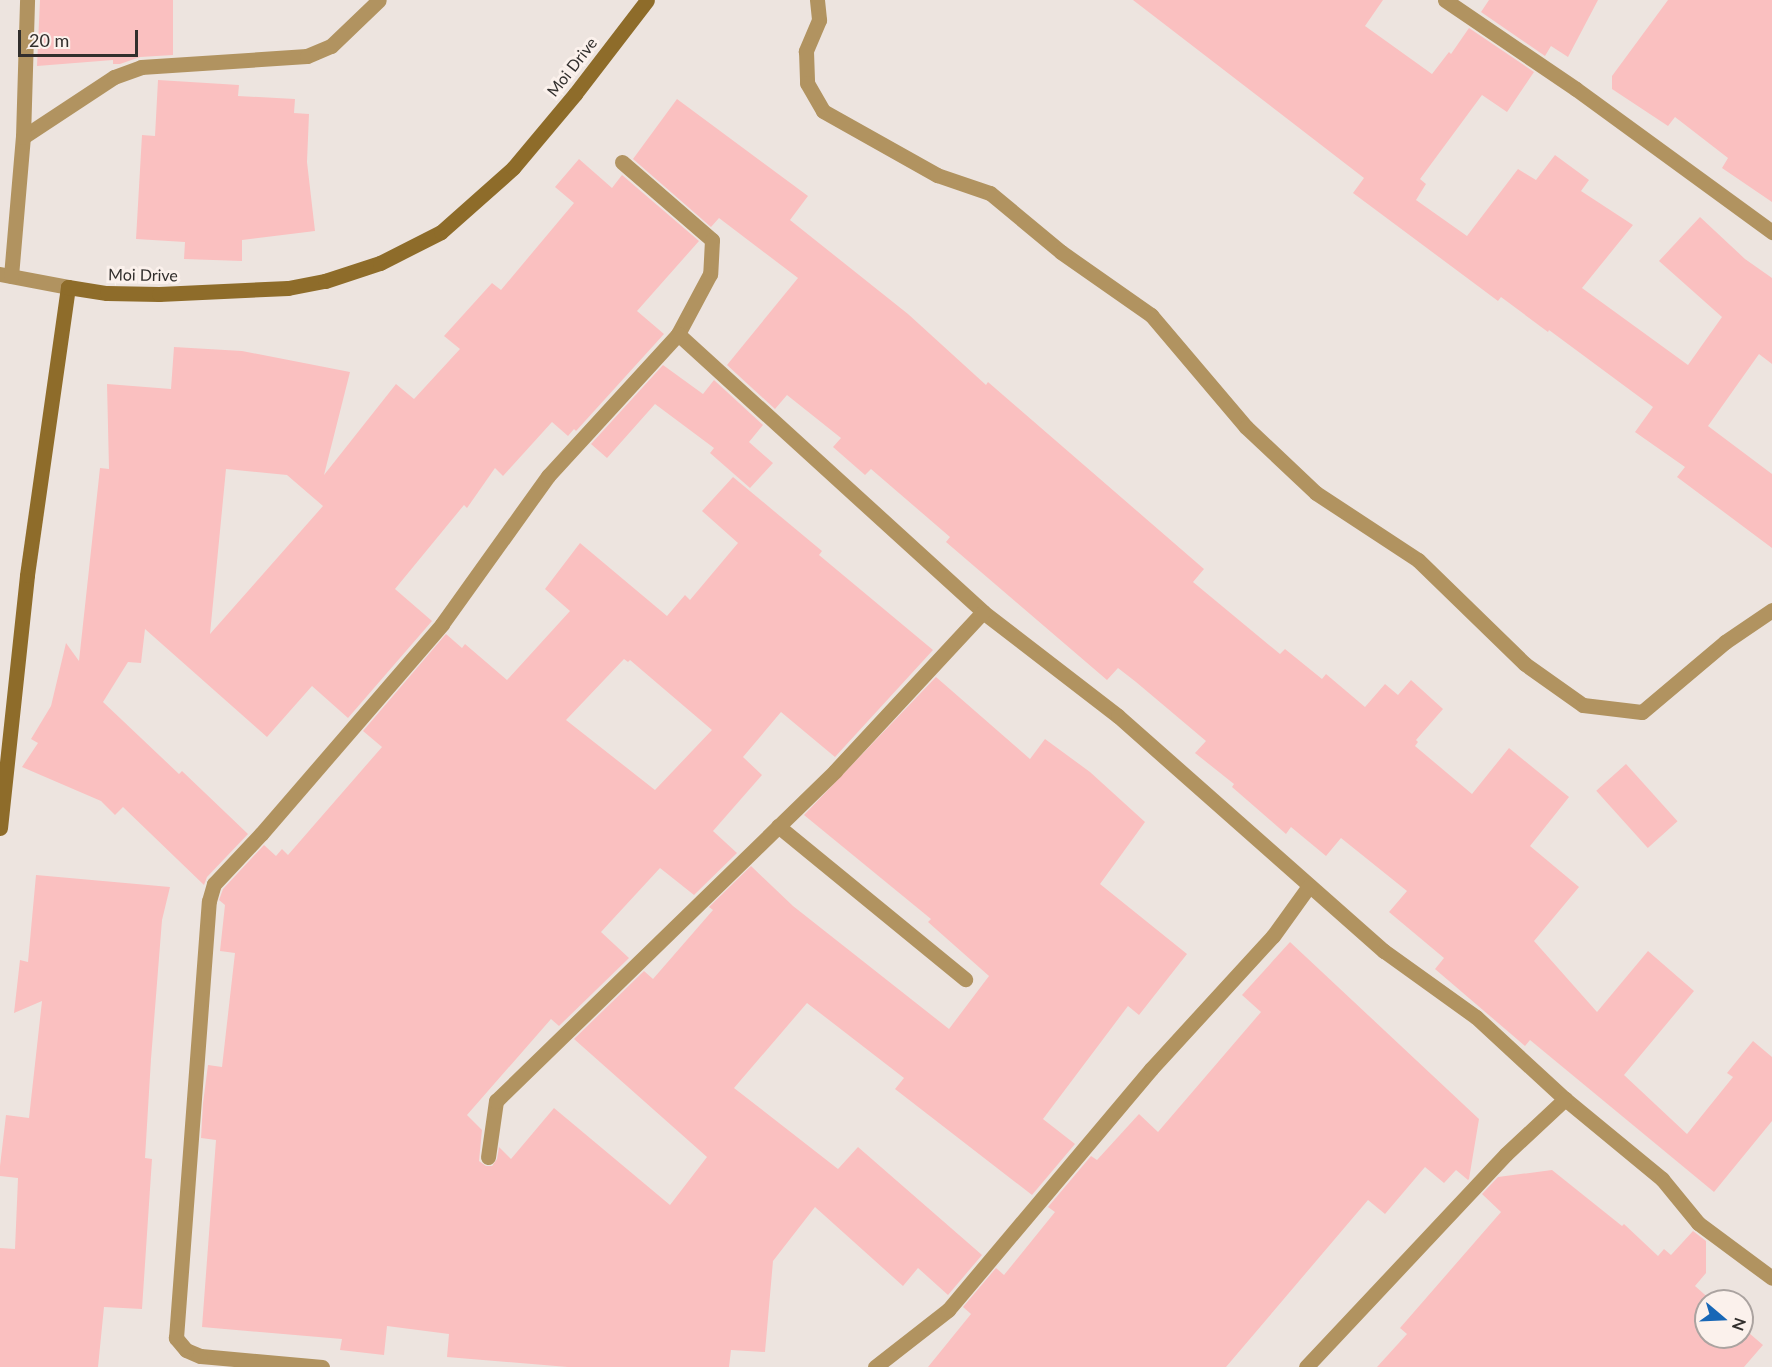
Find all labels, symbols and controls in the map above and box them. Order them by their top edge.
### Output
scale bar [21,18,141,56]
text: 20 m [29,29,69,51]
street label: Moi Drive [543,34,601,100]
street label: Moi Drive [108,265,178,285]
north arrow [1694,1289,1754,1349]
text: N [1729,1315,1751,1333]

